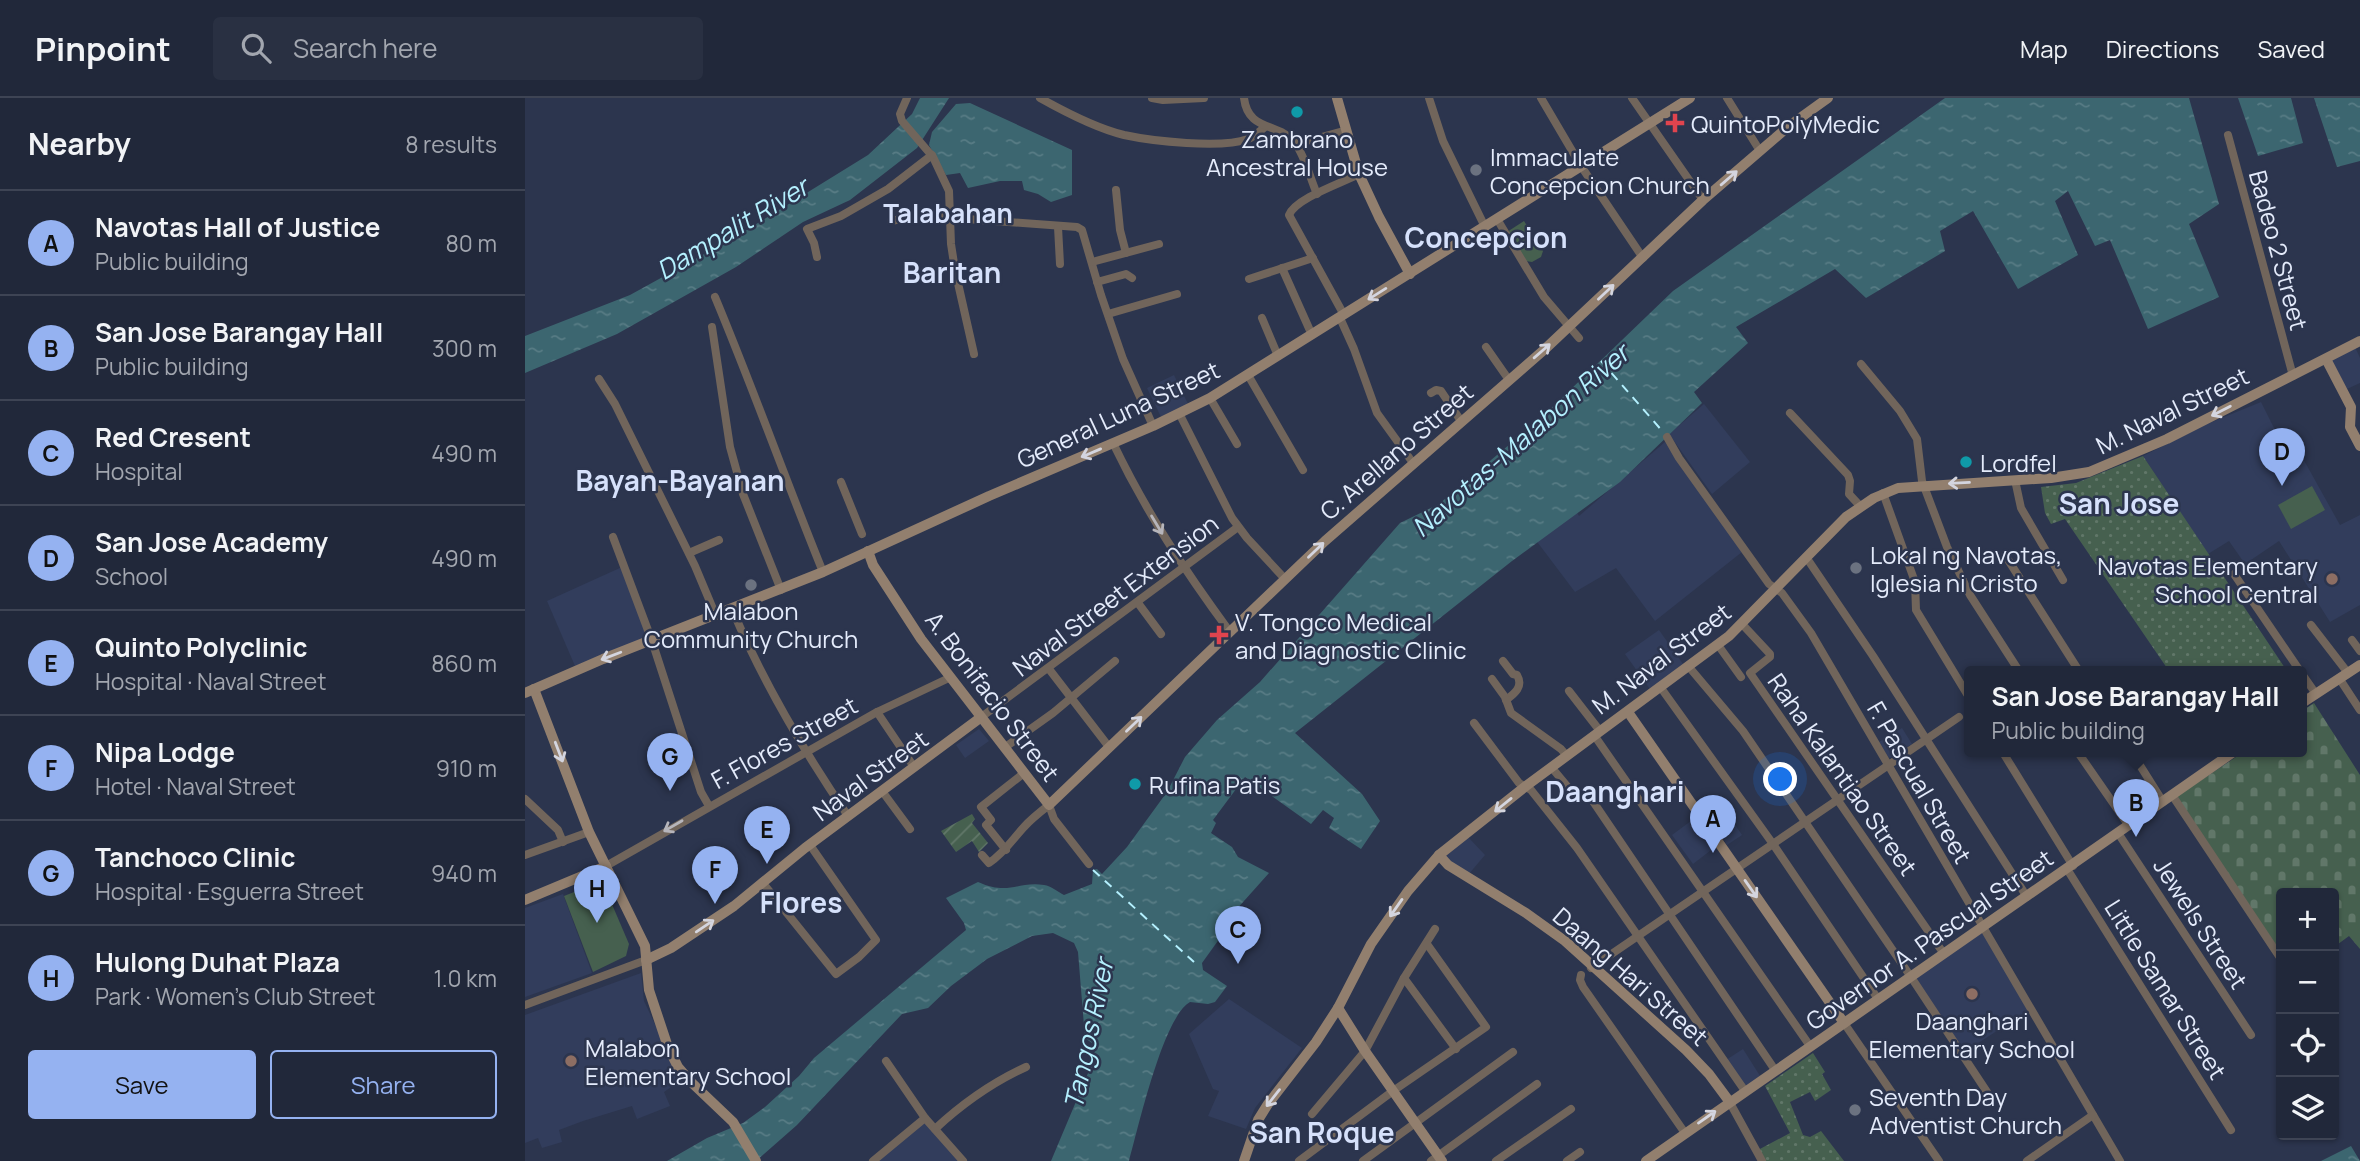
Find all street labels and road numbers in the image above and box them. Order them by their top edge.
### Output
street label: Badeo 2 Street [2242,166,2316,334]
street label: General Luna Street [1011,353,1225,475]
street label: M. Naval Street [2090,359,2254,461]
street label: C. Arellano Street [1312,375,1480,527]
street label: Naval Street Extension [1005,507,1225,683]
street label: M. Naval Street [1585,595,1737,721]
street label: A. Bonifacio Street [918,604,1068,788]
street label: Raha Kalantiao Street [1761,666,1925,882]
street label: F. Flores Street [705,688,863,796]
street label: F. Pascual Street [1860,695,1980,869]
street label: Naval Street [806,722,934,828]
street label: Governor A. Pascual Street [1799,841,2059,1037]
street label: Jewels Street [2146,851,2256,995]
street label: Little Samar Street [2097,893,2235,1085]
street label: Daang Hari Street [1546,899,1716,1053]

